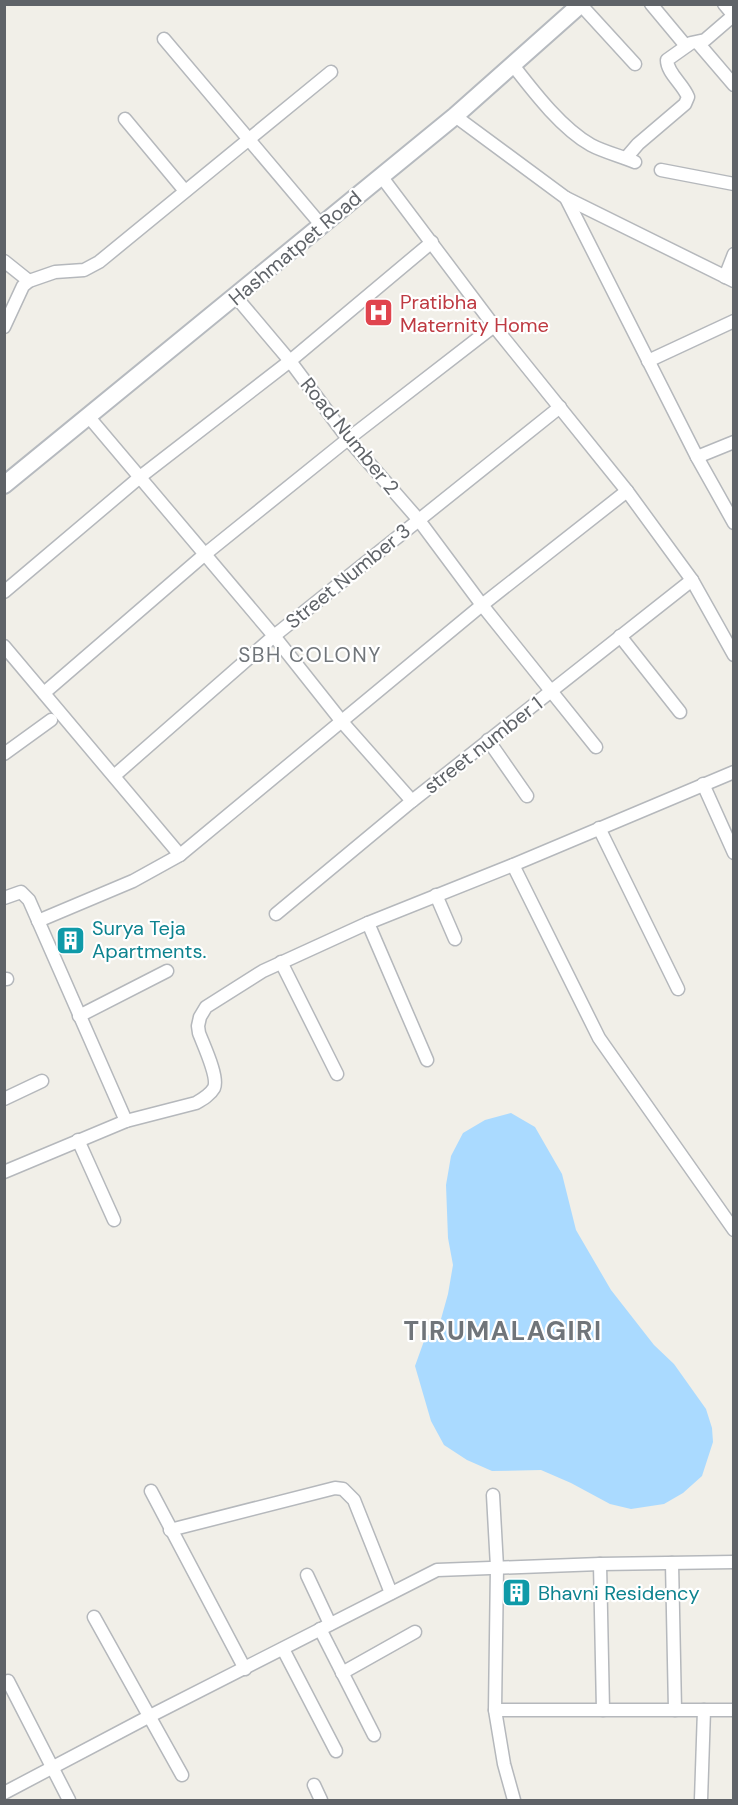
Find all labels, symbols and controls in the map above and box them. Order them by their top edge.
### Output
street label: Hashmatpet Road [223,185,367,311]
place label: Pratibha Maternity Home [400,289,549,338]
hospital icon: Pratibha Maternity Home [363,297,395,329]
street label: Road Number 2 [295,372,405,500]
street label: Street Number 3 [280,518,416,634]
district label: SBH COLONY [238,641,382,669]
street label: street number 1 [418,691,548,799]
place label: Surya Teja Apartments. [92,915,206,964]
building icon: Surya Teja Apartments. [55,924,87,956]
district label: TIRUMALAGIRI [404,1314,602,1348]
building icon: Bhavni Residency [501,1577,533,1609]
place label: Bhavni Residency [538,1580,700,1606]

